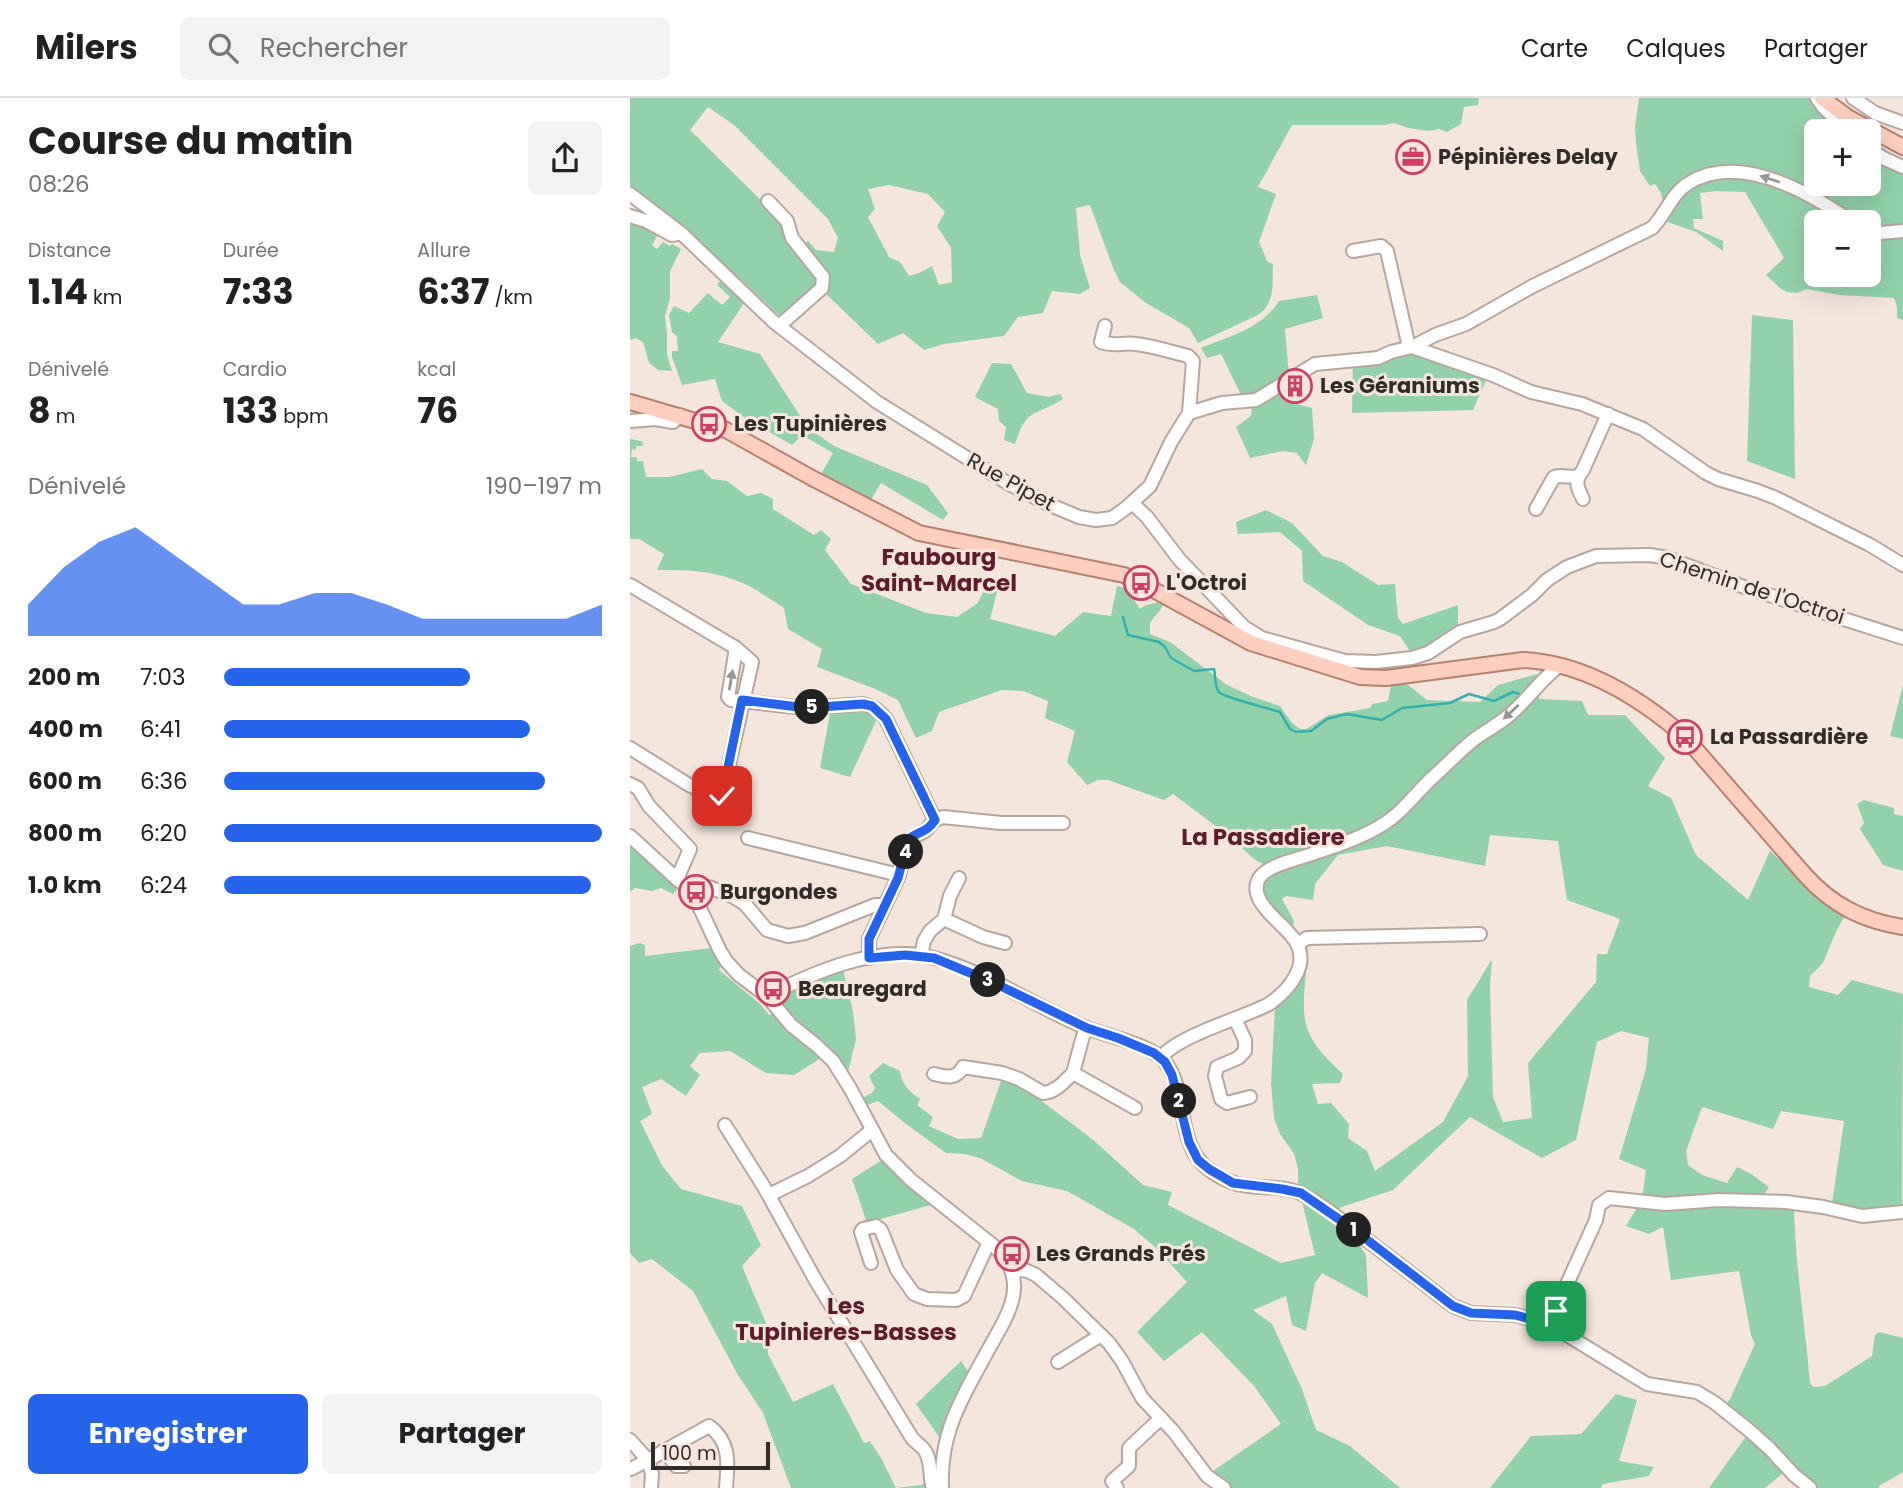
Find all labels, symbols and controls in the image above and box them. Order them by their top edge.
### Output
search box [180,17,670,80]
text: Milers [35,24,138,71]
icon: search [204,29,242,67]
text: Rechercher [260,30,408,66]
text: Carte [1521,32,1588,65]
text: Calques [1626,32,1726,65]
text: Partager [1764,32,1868,65]
text: Course du matin [28,114,353,167]
map controls [1804,119,1881,287]
button: + [1804,119,1881,196]
button: share [528,121,602,195]
office icon: Pépinières Delay [1394,138,1432,176]
place label: Pépinières Delay [1438,142,1619,171]
text: 08:26 [28,168,90,200]
one-way arrow [1759,174,1780,184]
button: − [1804,210,1881,287]
text: Distance [28,237,111,264]
text: Durée [223,237,279,264]
text: Allure [417,237,471,264]
text: 1.14 [28,267,88,316]
text: 7:33 [223,267,294,316]
text: 6:37 [417,267,489,316]
text: km [88,284,122,311]
text: /km [489,284,533,311]
text: Dénivelé [28,356,109,383]
text: Cardio [223,356,287,383]
text: kcal [417,356,456,383]
building icon: Les Géraniums [1276,367,1314,405]
place label: Les Géraniums [1320,371,1480,400]
text: 8 [28,386,51,435]
text: 133 [223,386,278,435]
text: 76 [417,386,458,435]
text: m [51,403,75,430]
text: bpm [278,403,329,430]
bus stop icon: Les Tupinières [690,405,728,443]
place label: Les Tupinières [734,409,887,438]
street label: Rue Pipet [962,445,1061,518]
text: Dénivelé [28,470,126,502]
text: 190–197 m [486,470,602,502]
district label: Faubourg Saint-Marcel [861,541,1017,599]
street label: Chemin de l'Octroi [1656,544,1849,631]
bus stop icon: L'Octroi [1122,564,1160,602]
place label: L'Octroi [1166,568,1247,597]
text: 200 m [28,661,100,693]
text: 7:03 [140,661,185,693]
one-way arrow [726,669,737,691]
pin: 5 [794,690,830,724]
text: 5 [805,693,818,720]
one-way arrow [1503,704,1520,720]
text: 400 m [28,713,103,745]
text: 6:41 [140,713,181,745]
bus stop icon: La Passardière [1666,718,1704,756]
place label: La Passardière [1710,722,1868,751]
text: 600 m [28,765,102,797]
text: 6:36 [140,765,188,797]
pin [692,766,752,826]
icon: check [703,777,741,815]
text: 800 m [28,817,102,849]
text: 6:20 [140,817,187,849]
district label: La Passadiere [1181,821,1345,853]
pin: 4 [888,834,924,870]
text: 4 [899,838,912,865]
text: 1.0 km [28,869,102,901]
text: 6:24 [140,869,187,901]
bus stop icon: Burgondes [677,873,715,911]
place label: Burgondes [720,877,838,906]
pin: 3 [970,962,1006,998]
text: 3 [982,966,993,993]
bus stop icon: Beauregard [754,970,792,1008]
place label: Beauregard [798,974,927,1003]
pin: 2 [1162,1084,1196,1118]
text: 2 [1173,1087,1184,1114]
pin: 1 [1336,1212,1372,1248]
text: 1 [1350,1216,1357,1243]
bus stop icon: Les Grands Prés [993,1235,1031,1273]
place label: Les Grands Prés [1036,1239,1206,1268]
pin [1526,1281,1586,1341]
district label: Les Tupinieres-Basses [735,1290,957,1348]
icon: arrive [1537,1292,1575,1330]
button: Enregistrer [28,1394,308,1474]
button: Partager [322,1394,602,1474]
scale bar [651,1439,770,1471]
text: 100 m [662,1440,717,1467]

